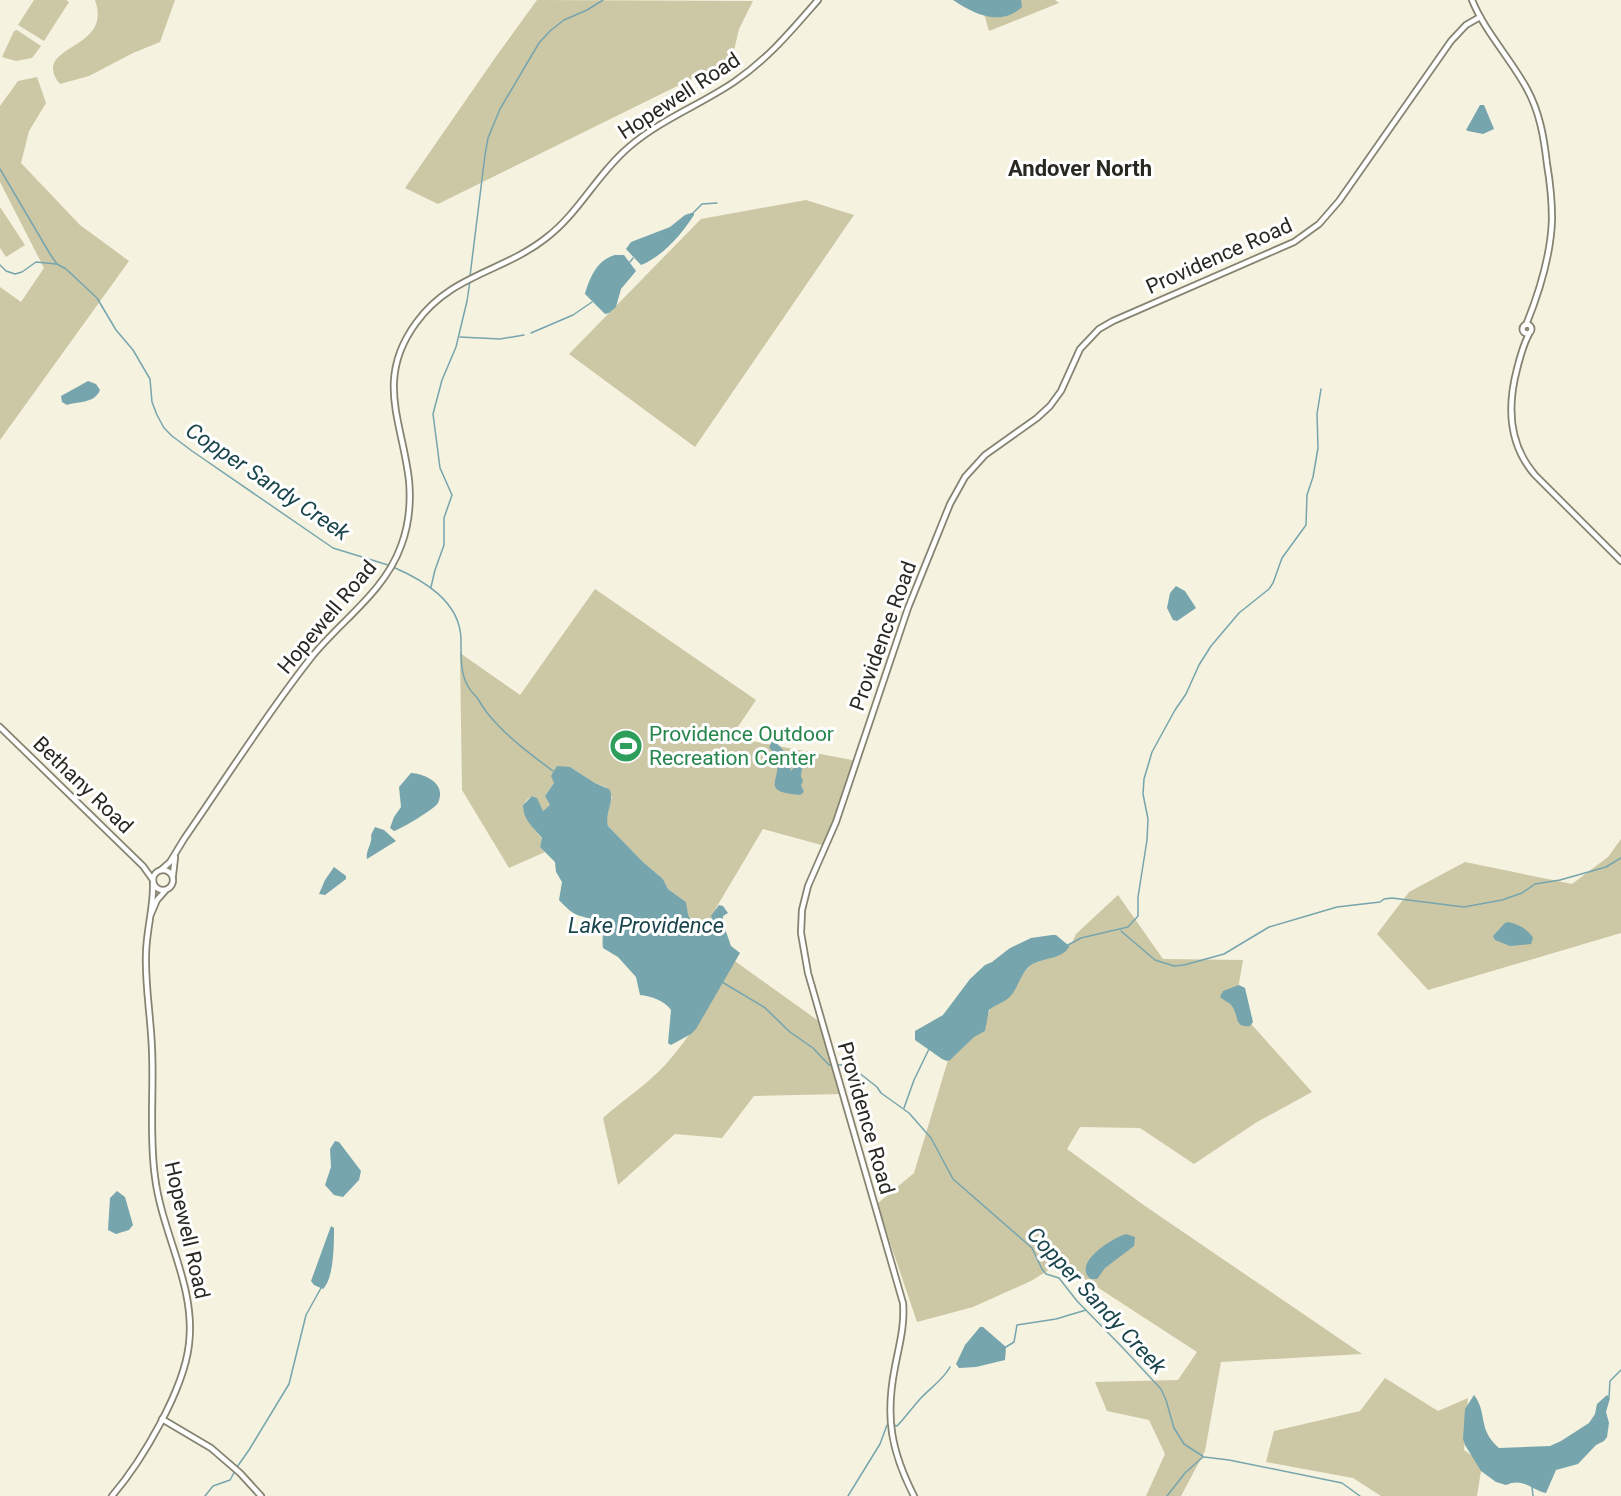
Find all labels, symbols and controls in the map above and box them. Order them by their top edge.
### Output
street label: Hopewell Road [614,48,744,144]
district label: Andover North [1008,156,1152,181]
street label: Providence Road [1142,213,1296,299]
water label: Copper Sandy Creek [181,417,355,546]
street label: Hopewell Road [273,556,381,678]
street label: Providence Road [845,558,921,714]
place label: Providence Outdoor Recreation Center [649,722,834,770]
sports icon: Providence Outdoor Recreation Center [608,728,644,764]
street label: Bethany Road [28,732,138,838]
water label: Lake Providence [568,913,724,938]
street label: Providence Road [833,1039,899,1197]
street label: Hopewell Road [160,1159,214,1301]
water label: Copper Sandy Creek [1022,1222,1172,1380]

